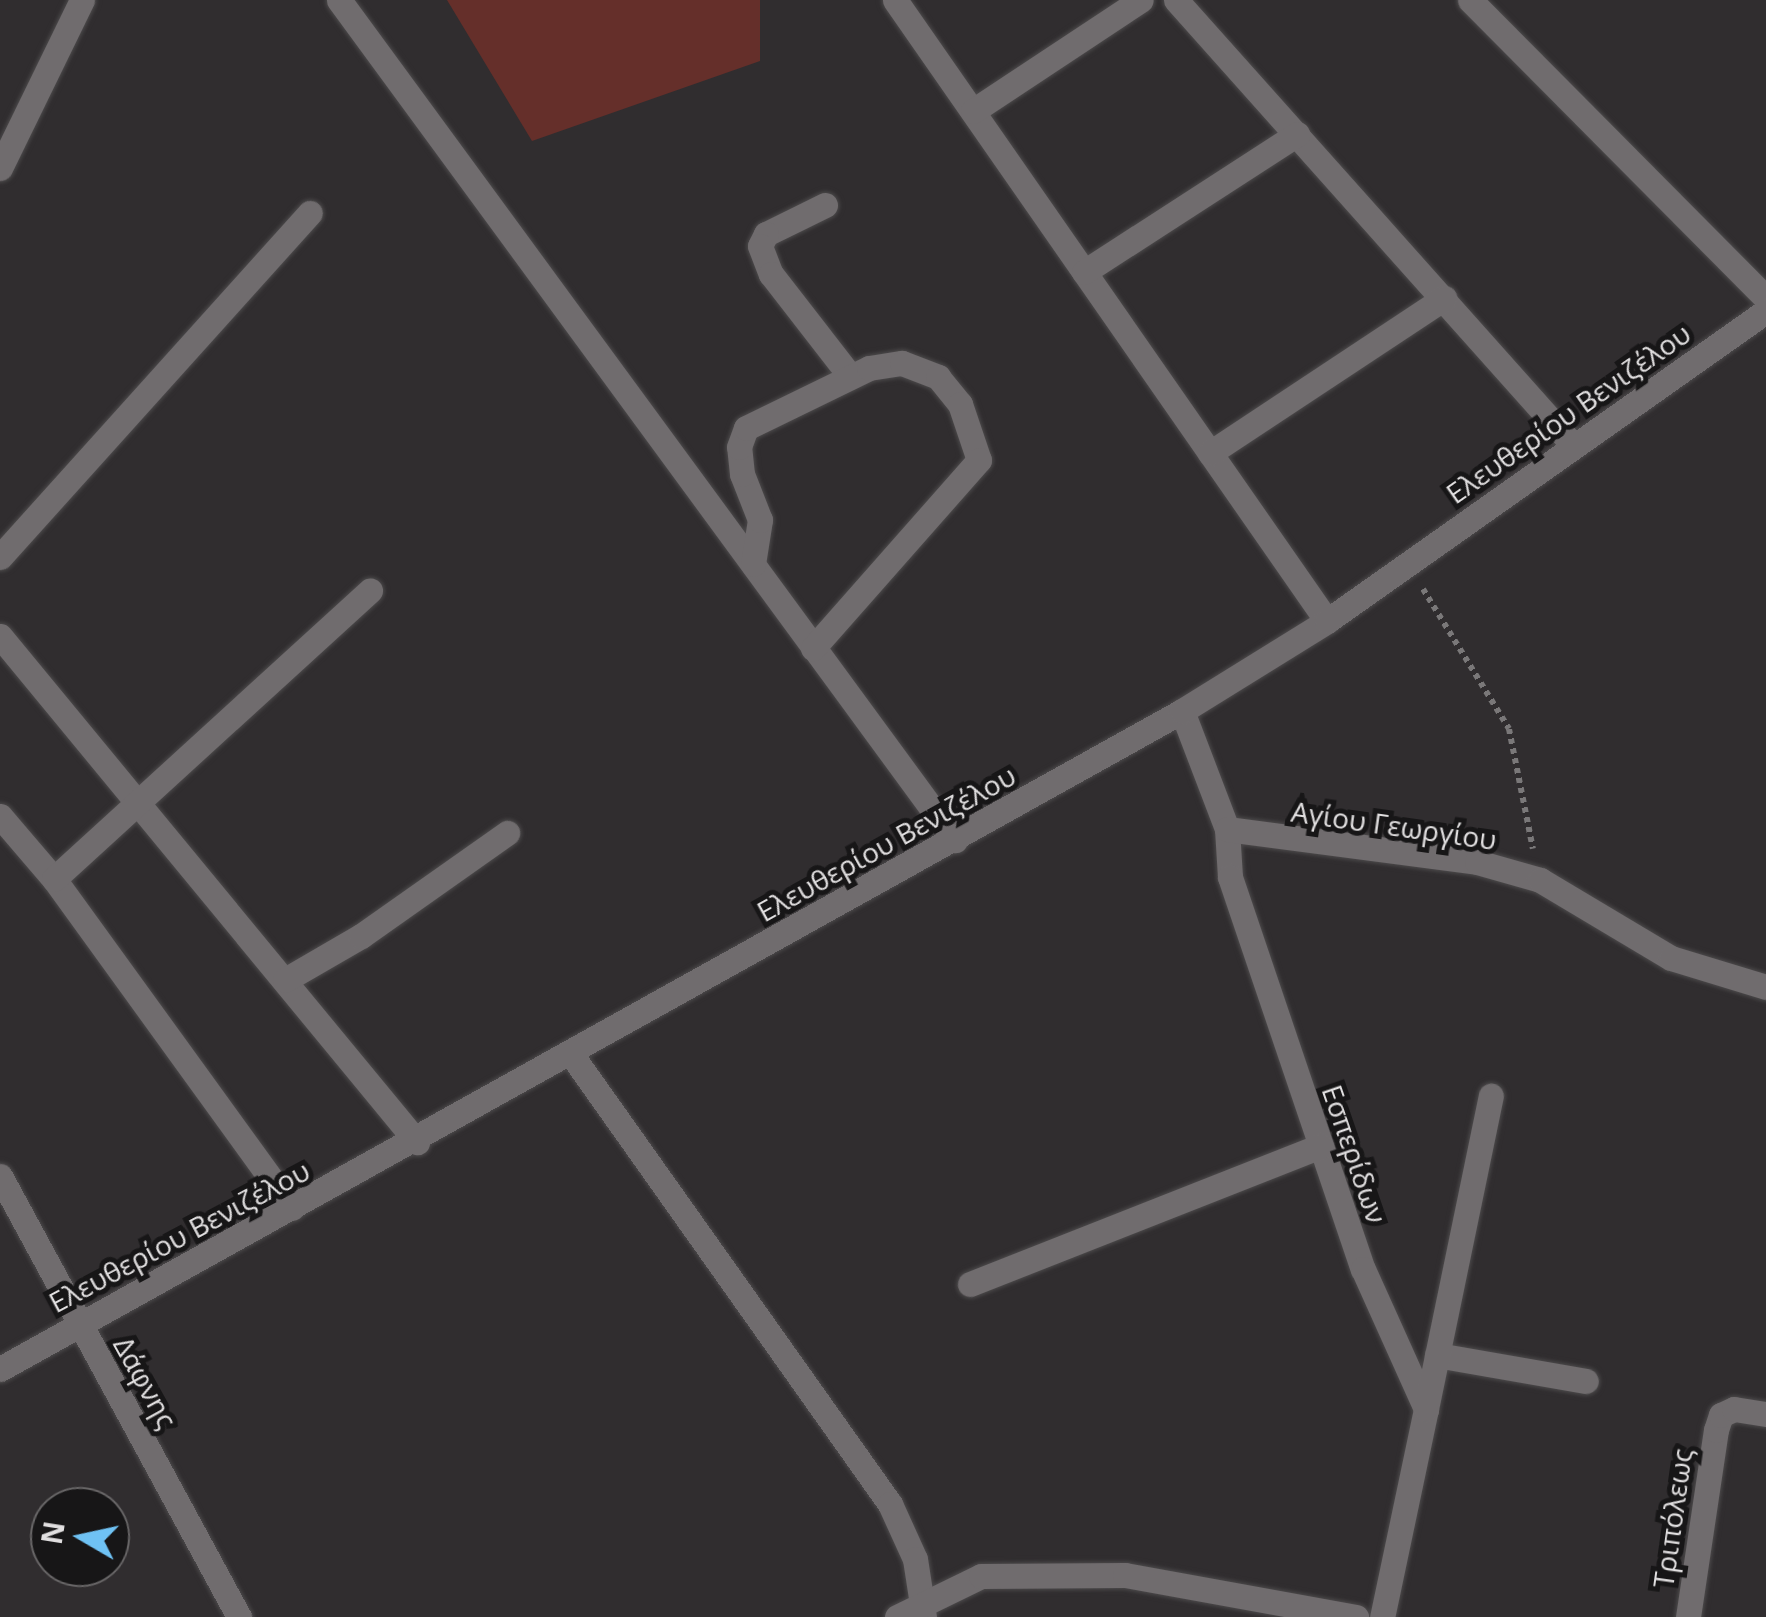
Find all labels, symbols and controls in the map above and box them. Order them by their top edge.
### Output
street label: Ελευθερίου Βενιζέλου [1439,316,1697,510]
street label: Ελευθερίου Βενιζέλου [751,758,1021,928]
street label: Αγίου Γεωργίου [1289,794,1499,856]
street label: Εσπερίδων [1316,1080,1394,1228]
street label: Ελευθερίου Βενιζέλου [43,1153,315,1319]
street label: Δάφνης [107,1330,185,1434]
street label: Τριπόλεως [1646,1446,1698,1590]
north arrow [30,1487,130,1587]
text: N [32,1518,73,1547]

